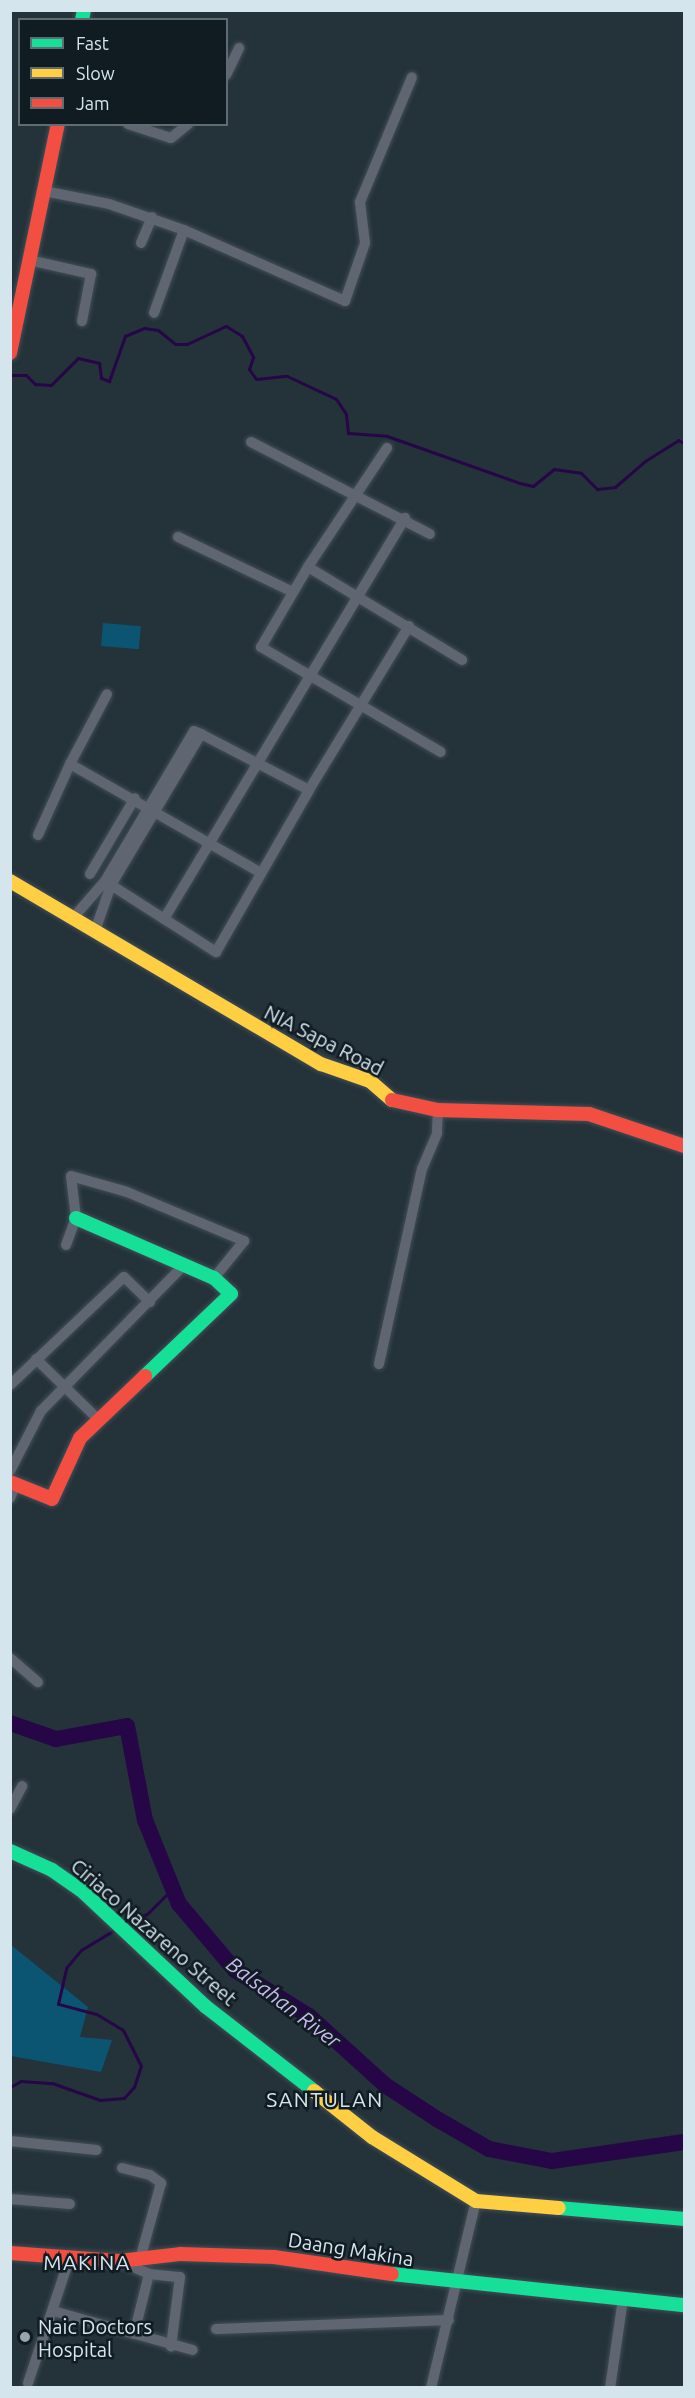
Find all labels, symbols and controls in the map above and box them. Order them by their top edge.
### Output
legend [18,18,228,126]
text: Fast [76,33,109,53]
text: Slow [76,63,115,83]
text: Jam [76,93,110,113]
street label: NIA Sapa Road [260,1000,388,1080]
street label: Ciriaco Nazareno Street [66,1854,242,2010]
water label: Balsahan River [222,1951,346,2053]
district label: SANTULAN [266,2086,384,2112]
street label: Daang Makina [287,2227,415,2271]
district label: MAKINA [43,2249,131,2275]
place label: Naic Doctors Hospital [38,2314,152,2361]
marker: Naic Doctors Hospital [16,2328,34,2346]

